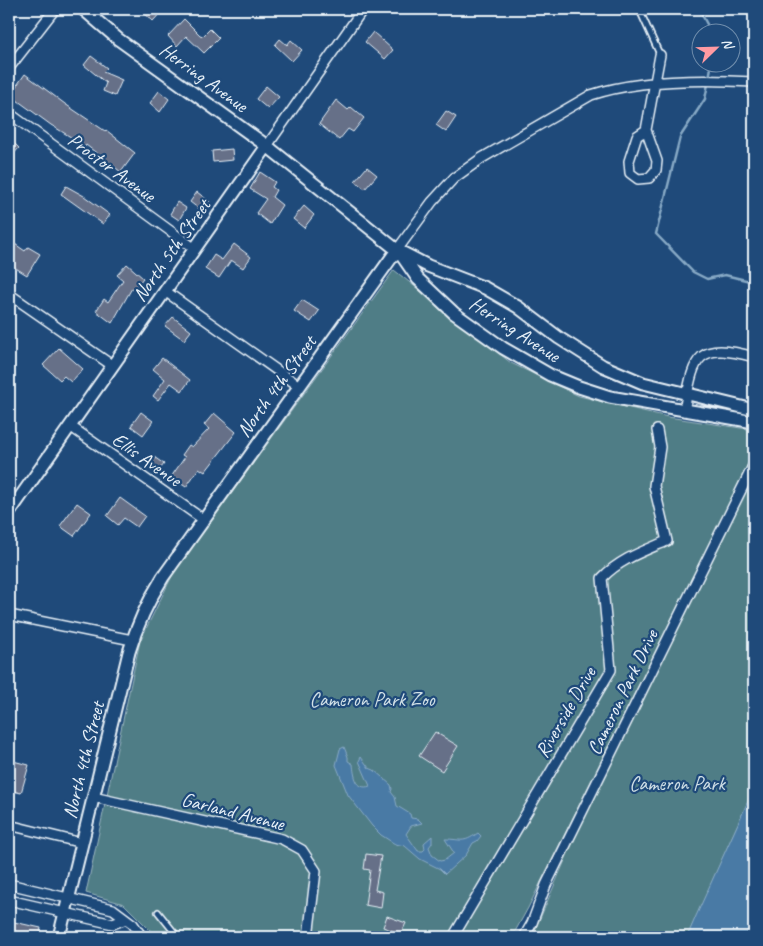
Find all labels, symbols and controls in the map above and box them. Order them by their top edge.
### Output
north arrow [690,22,740,72]
text: N [718,36,738,53]
street label: Herring Avenue [155,37,254,119]
street label: Proctor Avenue [63,127,162,208]
street label: North 5th Street [127,192,217,306]
street label: Herring Avenue [465,291,566,369]
street label: North 4th Street [231,329,323,442]
street label: Ellis Avenue [107,427,187,493]
street label: Cameron Park Drive [581,624,664,759]
street label: Riverside Drive [530,661,602,762]
park label: Cameron Park Zoo [309,687,435,712]
street label: North 4th Street [57,697,111,821]
park label: Cameron Park [629,771,727,796]
street label: Garland Avenue [179,787,288,837]

